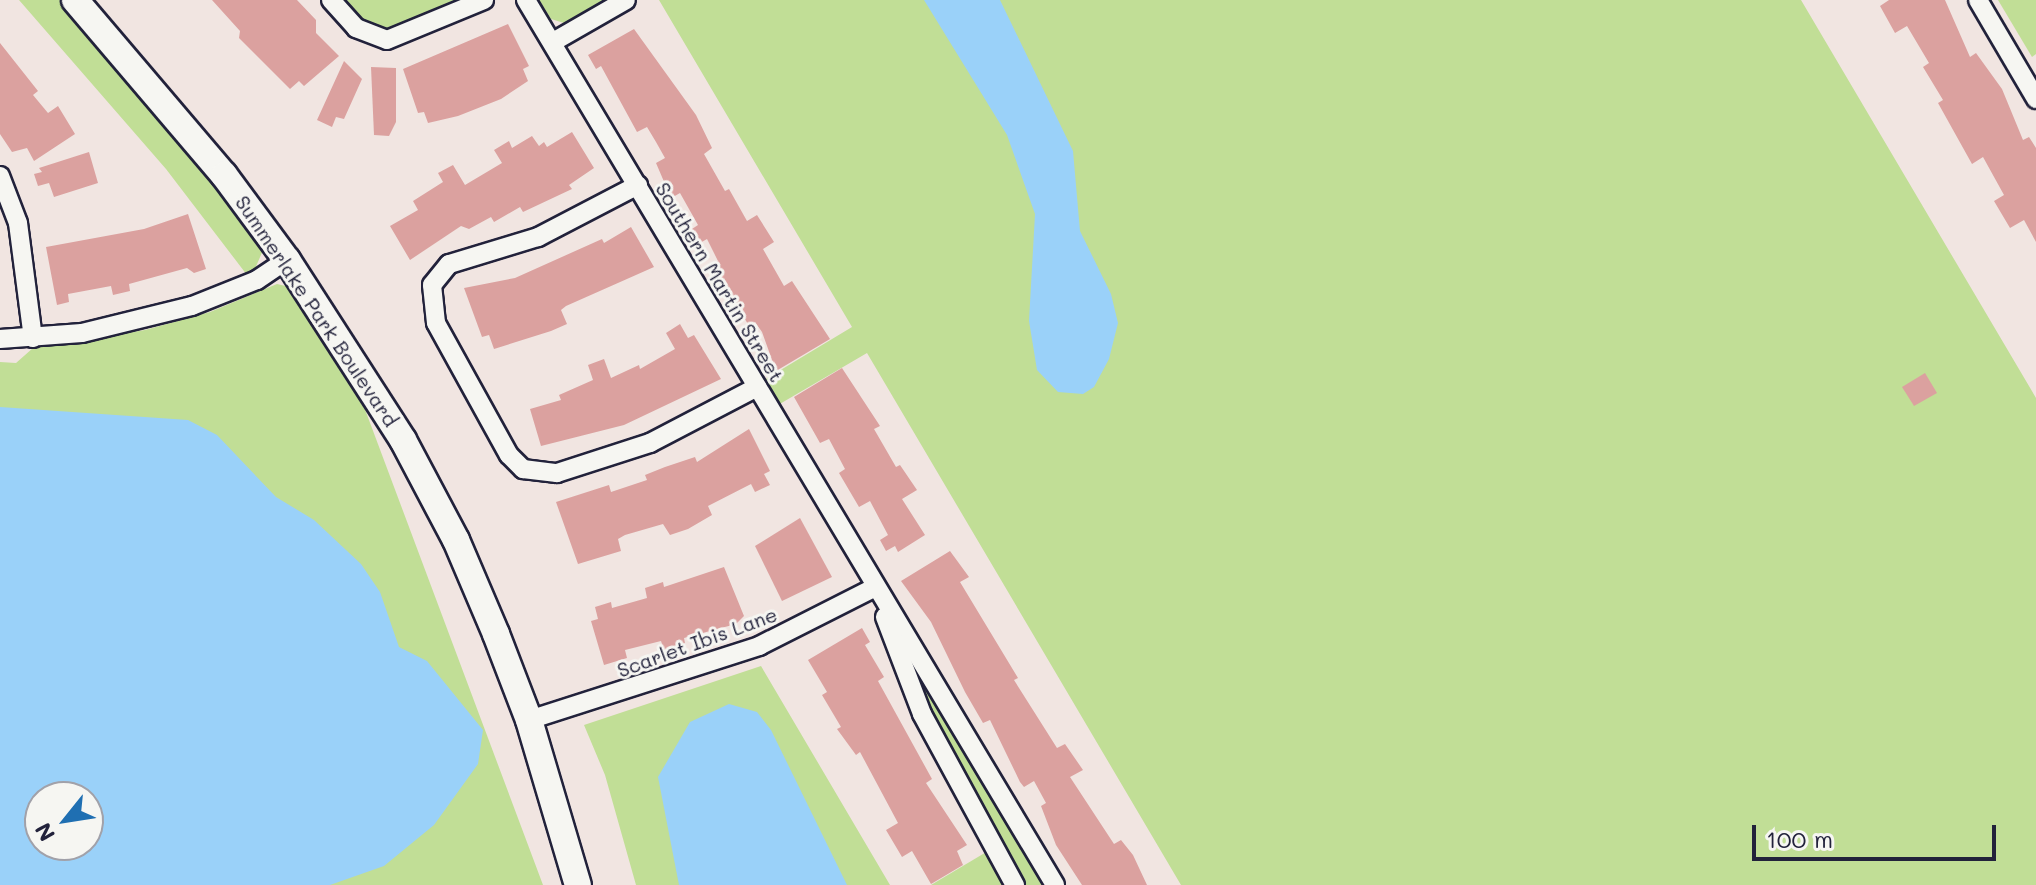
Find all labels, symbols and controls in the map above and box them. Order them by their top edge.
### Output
street label: Southern Martin Street [651,178,789,386]
street label: Summerlake Park Boulevard [231,191,403,431]
street label: Scarlet Ibis Lane [614,602,780,682]
north arrow [24,781,104,861]
scale bar [1756,809,2000,859]
text: N [28,818,61,847]
text: 100 m [1766,823,1833,854]

